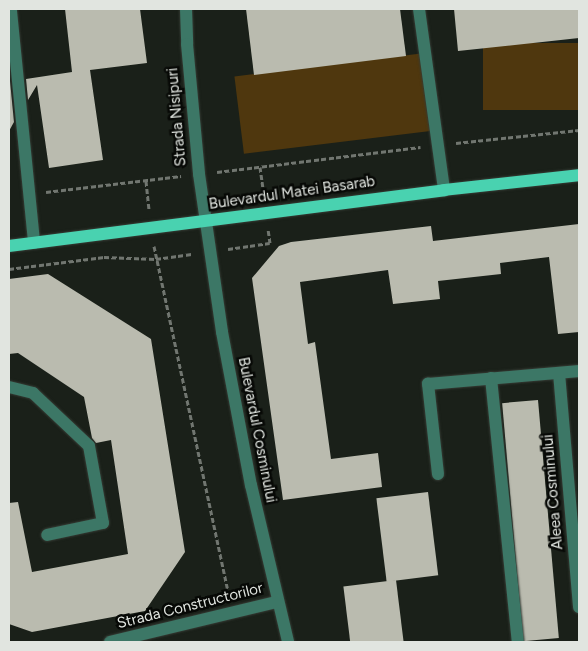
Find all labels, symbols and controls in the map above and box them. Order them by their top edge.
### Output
street label: Strada Nisipuri [164,67,190,167]
street label: Bulevardul Matei Basarab [208,172,376,214]
street label: Bulevardul Cosminului [234,356,280,504]
street label: Aleea Cosminului [539,434,567,550]
street label: Strada Constructorilor [115,579,265,633]

